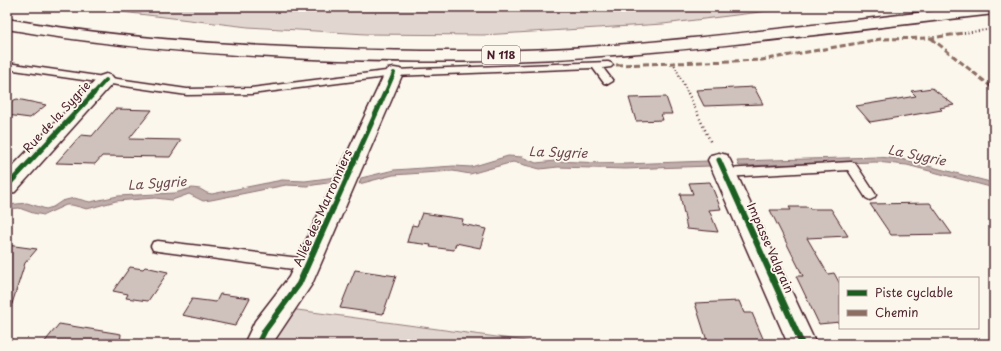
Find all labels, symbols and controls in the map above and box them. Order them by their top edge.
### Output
road number: N 118 [482,46,520,64]
street label: Rue de la Sygrie [18,76,94,156]
water label: La Sygrie [886,139,949,170]
water label: La Sygrie [528,141,589,162]
street label: Allée des Marronniers [288,146,356,269]
water label: La Sygrie [127,171,188,194]
street label: Impasse Valgrain [743,200,799,296]
legend [839,277,979,329]
text: Piste cyclable [875,283,953,301]
text: Chemin [875,303,919,321]

